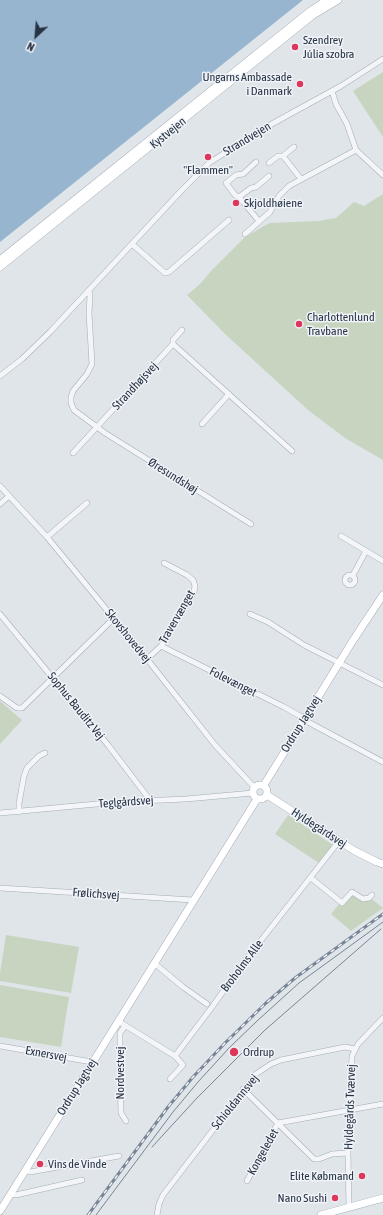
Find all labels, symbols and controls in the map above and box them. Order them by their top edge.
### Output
north arrow [16,16,56,56]
place label: Szendrey Júlia szobra [303,33,354,61]
text: N [25,40,36,54]
marker: Szendrey Júlia szobra [290,42,300,52]
place label: Ungarns Ambassade i Danmark [202,70,292,98]
marker: Ungarns Ambassade i Danmark [295,79,305,89]
street label: Kystvejen [147,114,189,152]
street label: Strandvejen [220,119,274,159]
marker: "Flammen" [203,152,213,162]
place label: "Flammen" [183,163,233,177]
place label: Skjoldhøiene [244,196,302,210]
marker: Skjoldhøiene [231,198,241,208]
place label: Charlottenlund Travbane [307,310,375,338]
marker: Charlottenlund Travbane [294,319,304,329]
street label: Strandhøjsvej [109,359,161,413]
street label: Øresundshøj [145,455,201,497]
street label: Travervænget [156,588,198,646]
street label: Skovshovedvej [102,606,154,666]
street label: Folevænget [207,664,259,700]
street label: Sophus Bauditz Vej [44,669,108,743]
street label: Ordrup Jagtvej [278,693,324,755]
street label: Teglgårdsvej [98,793,154,811]
street label: Hyldegårdsvej [289,805,349,851]
street label: Frølichsvej [72,885,120,903]
street label: Broholms Alle [218,937,266,995]
street label: Exnersvej [24,1043,68,1065]
place label: Ordrup [243,1045,274,1059]
marker: Ordrup [228,1046,240,1058]
street label: Nordvestvej [113,1047,127,1099]
street label: Ordrup Jagtvej [54,1056,100,1118]
street label: Hyldegårds Tværvej [341,1064,359,1150]
street label: Schioldannsvej [208,1071,262,1133]
street label: Kongeledet [244,1126,282,1178]
place label: Vins de Vinde [48,1157,107,1171]
marker: Vins de Vinde [35,1159,45,1169]
place label: Elite Købmand [290,1169,354,1183]
marker: Elite Købmand [357,1171,367,1181]
place label: Nano Sushi [278,1191,327,1205]
marker: Nano Sushi [330,1193,340,1203]

